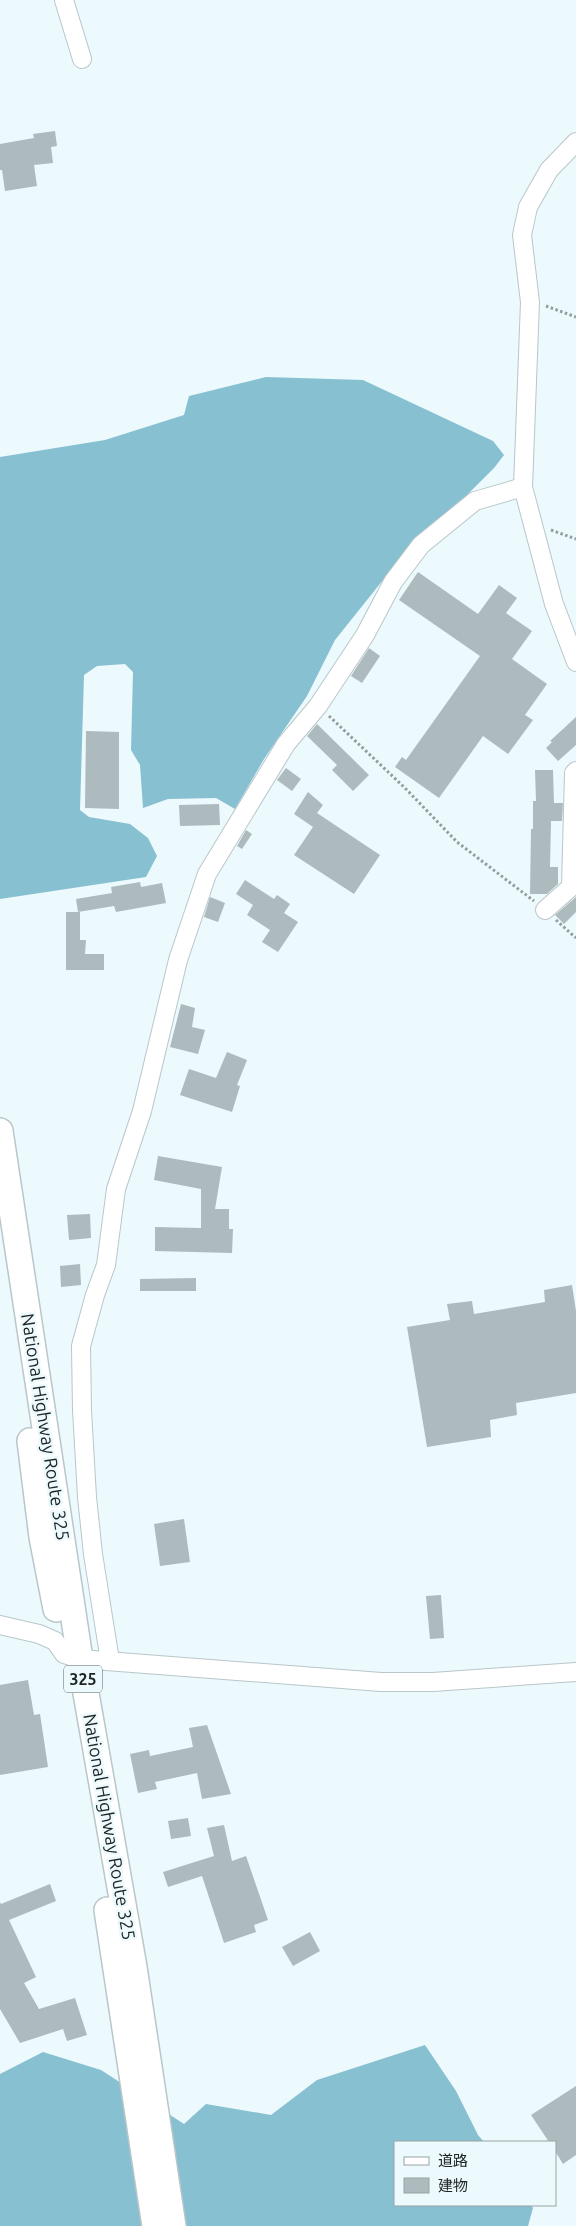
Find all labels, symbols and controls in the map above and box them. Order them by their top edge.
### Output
street label: National Highway Route 325 [18,1312,74,1542]
road number: 325 [64,1666,102,1692]
street label: National Highway Route 325 [80,1712,140,1942]
legend [394,2141,556,2206]
text: 道路 [438,2152,468,2169]
text: 建物 [438,2177,468,2194]

